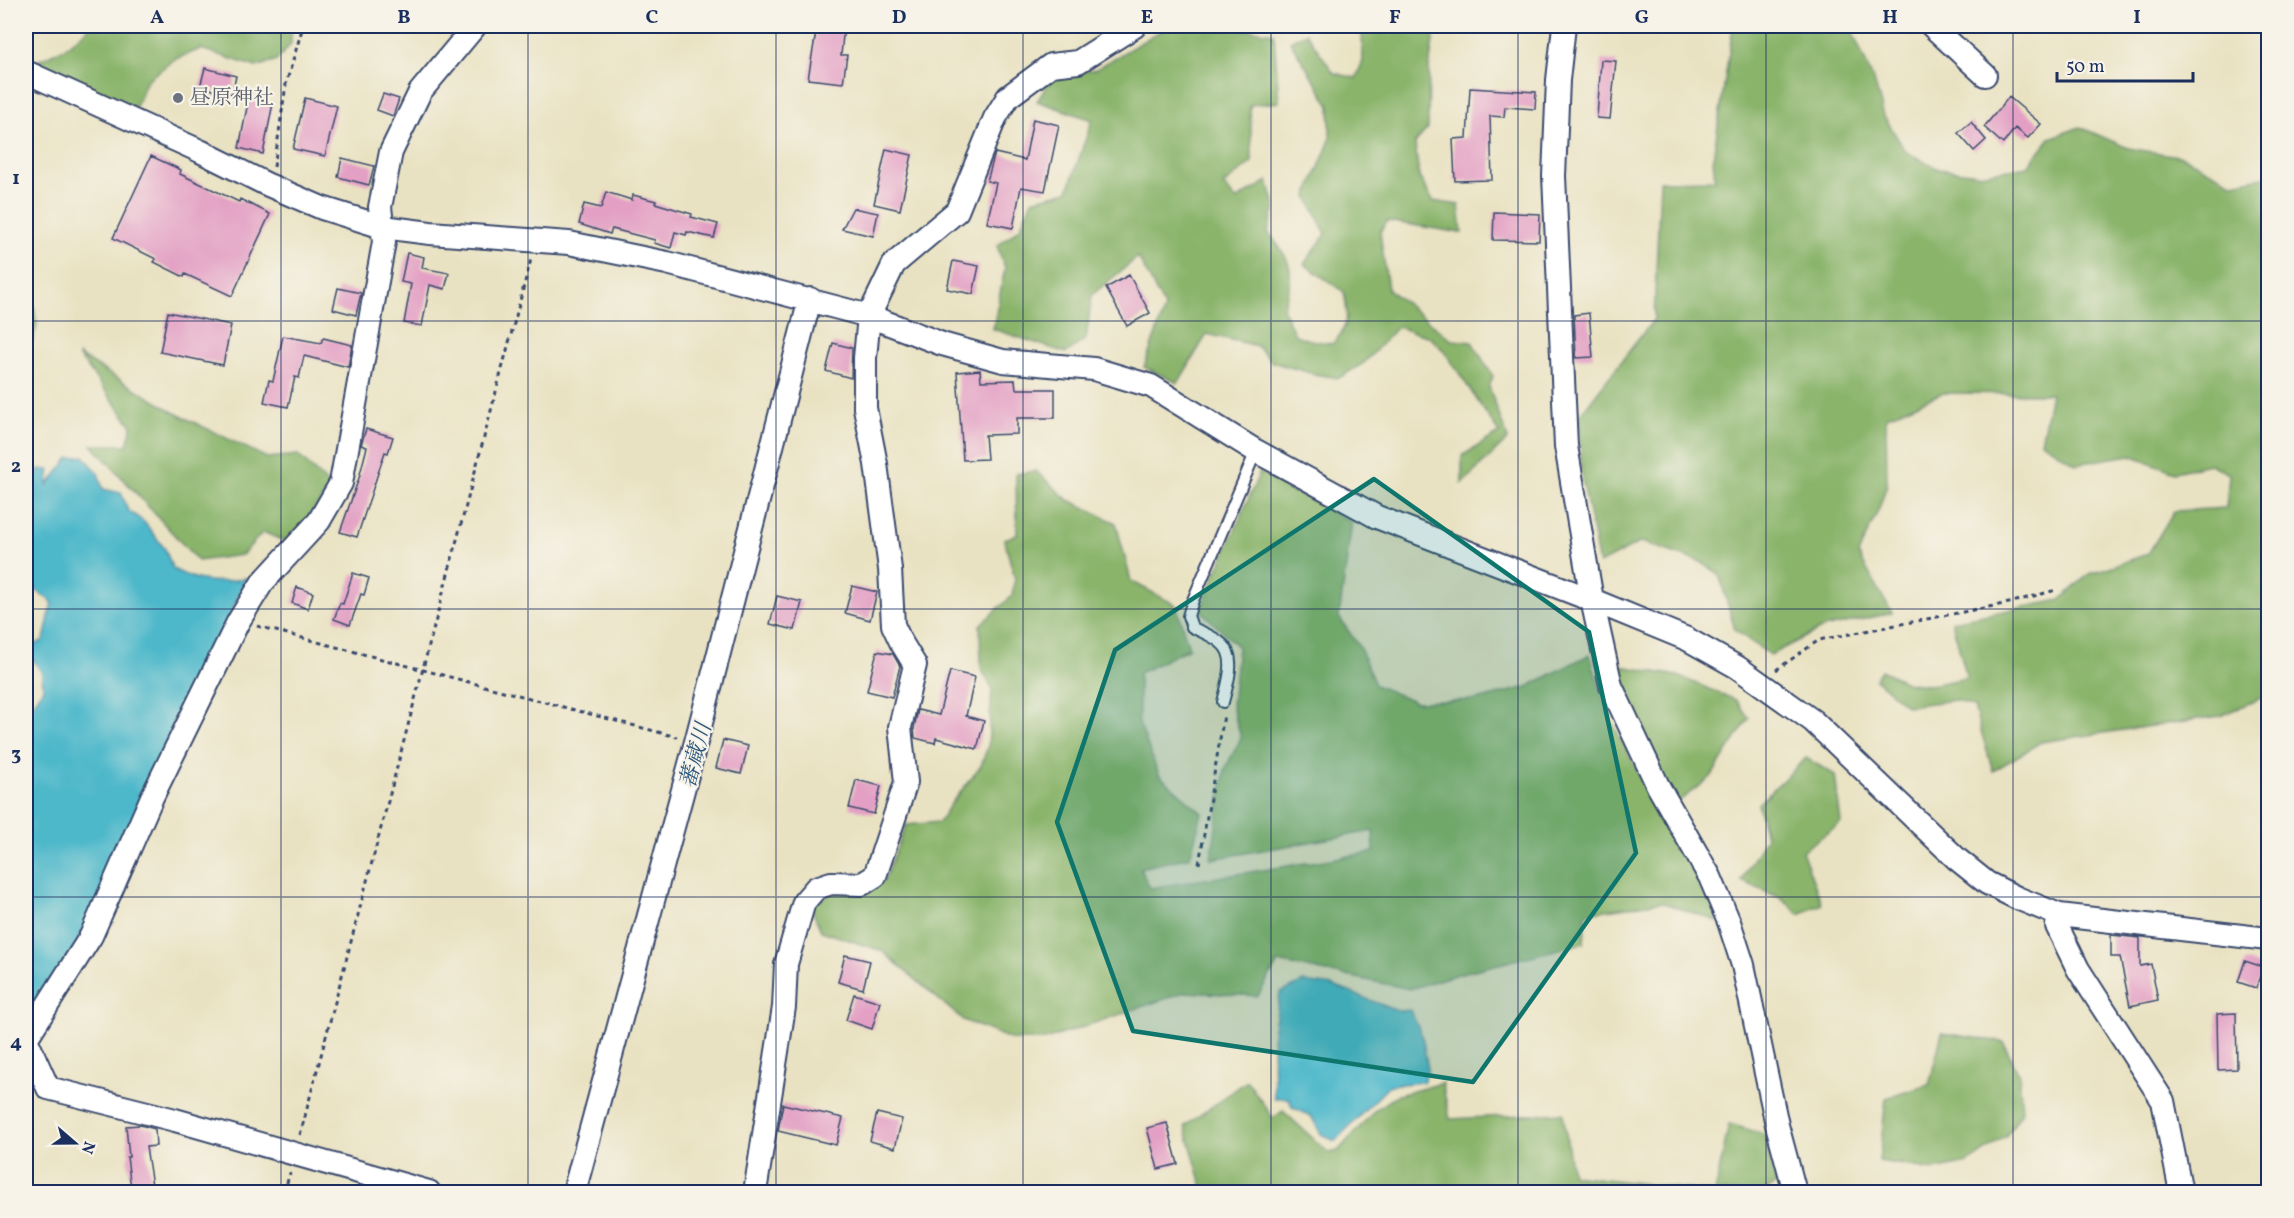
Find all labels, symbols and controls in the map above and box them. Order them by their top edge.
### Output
text: A [150,4,164,32]
text: B [397,4,411,32]
text: C [646,4,659,32]
text: D [892,4,906,32]
text: E [1141,4,1153,32]
text: F [1389,4,1401,32]
text: G [1635,4,1649,32]
text: H [1882,4,1898,32]
text: I [2133,4,2141,32]
scale bar [2057,45,2194,83]
text: 50 m [2066,55,2105,80]
place label: 昼原神社 [190,84,274,113]
marker: 昼原神社 [171,91,185,105]
text: 1 [12,165,20,193]
text: 2 [11,453,21,481]
water label: 蕃蔵川 [673,718,721,792]
text: 3 [11,741,21,769]
text: 4 [10,1029,22,1057]
north arrow [45,1113,105,1173]
text: N [75,1138,100,1157]

